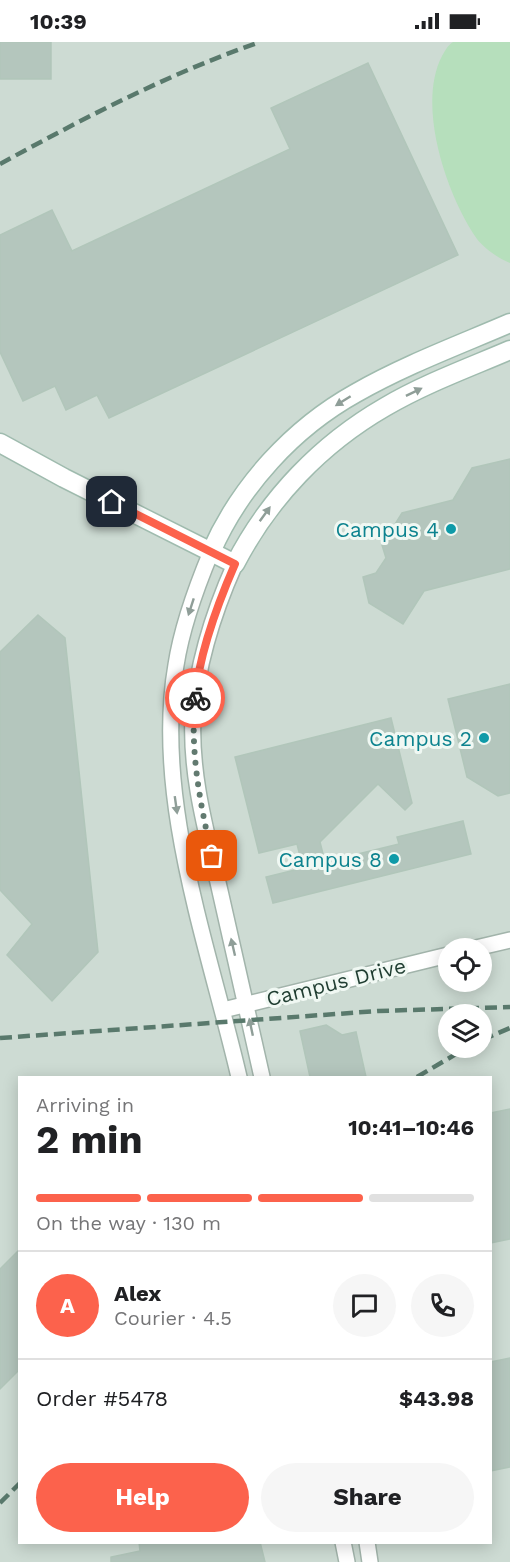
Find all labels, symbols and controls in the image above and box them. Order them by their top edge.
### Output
text: 10:39 [30,9,87,34]
one-way arrow [406,388,423,397]
one-way arrow [335,395,351,406]
pin [86,476,137,527]
icon: home [95,485,128,518]
one-way arrow [259,507,271,522]
place label: Campus 4 [336,517,439,542]
marker: Campus 4 [444,522,458,536]
one-way arrow [185,598,195,616]
courier [165,668,225,728]
icon: bike [179,682,212,715]
place label: Campus 2 [369,726,472,751]
marker: Campus 2 [477,731,491,745]
one-way arrow [172,795,181,814]
pin [186,830,237,881]
icon: bag [195,839,228,872]
place label: Campus 8 [278,847,382,872]
marker: Campus 8 [387,852,401,866]
one-way arrow [227,938,237,957]
map controls [438,938,492,1058]
button: locate [438,938,492,992]
street label: Campus Drive [264,953,408,1011]
button: layers [438,1004,492,1058]
one-way arrow [246,1017,255,1036]
text: Arriving in [36,1093,134,1117]
text: 10:41–10:46 [348,1115,474,1140]
text: 2 min [36,1117,143,1162]
text: On the way · 130 m [36,1211,221,1235]
button: chat [333,1274,396,1337]
button: phone [411,1274,474,1337]
text: Alex [114,1281,161,1306]
text: A [60,1293,75,1318]
text: Courier · 4.5 [114,1306,232,1330]
text: Order #5478 [36,1386,168,1411]
text: $43.98 [399,1386,474,1411]
button: Help [36,1463,249,1532]
button: Share [261,1463,474,1532]

